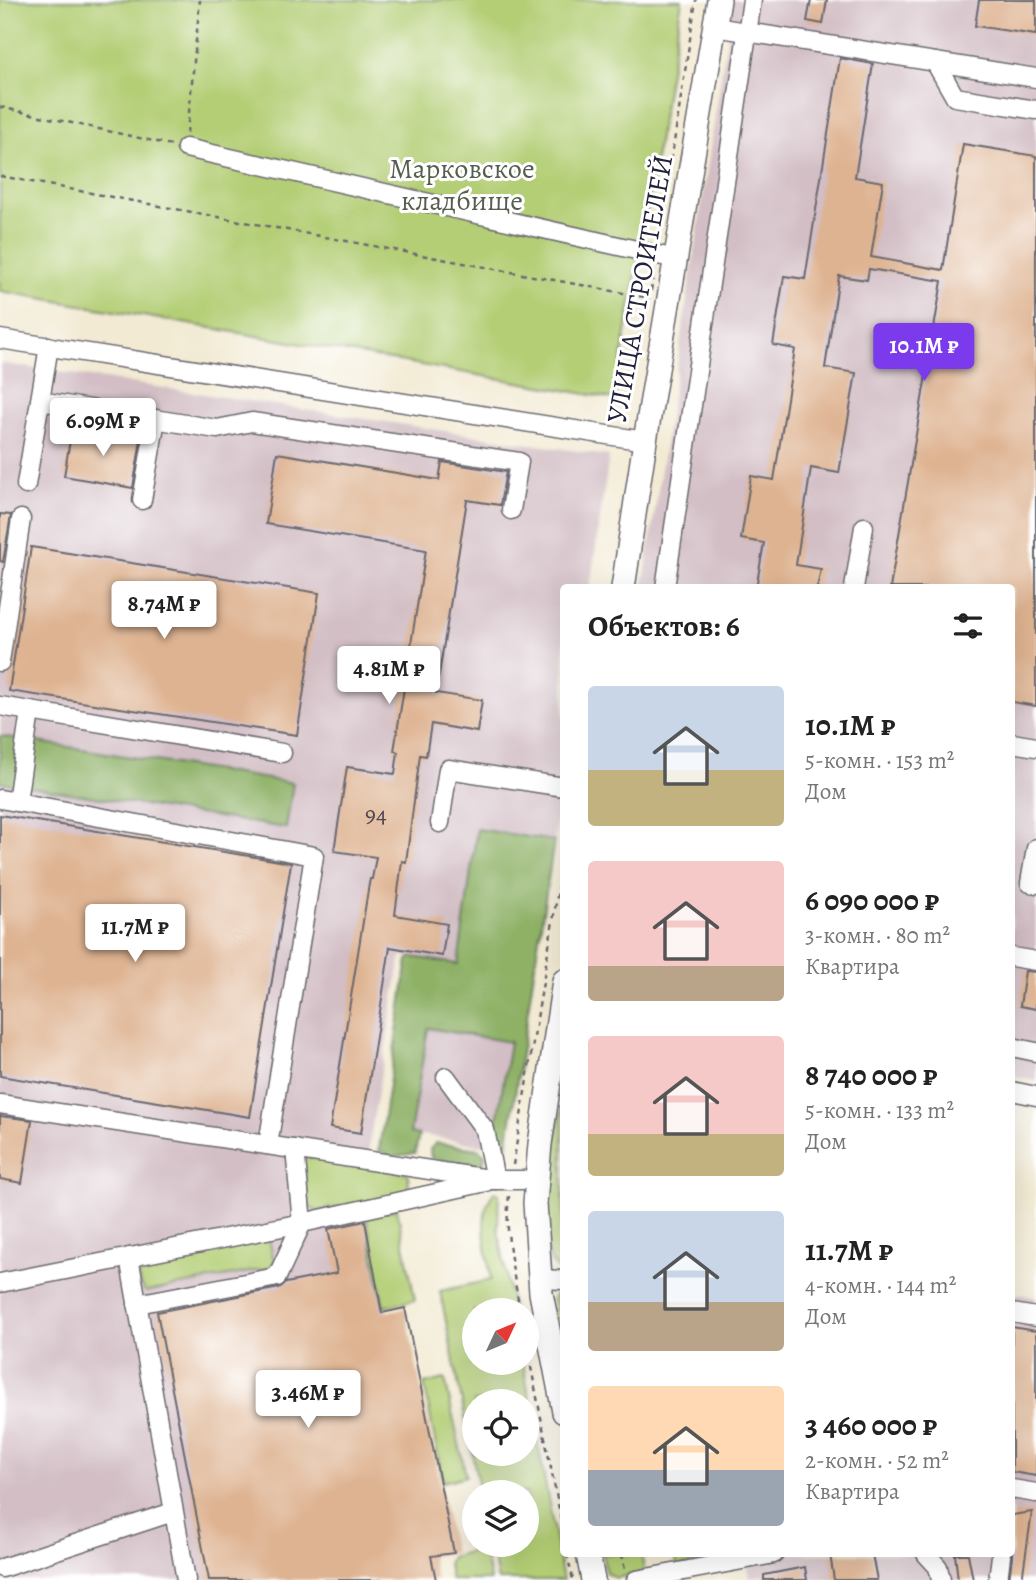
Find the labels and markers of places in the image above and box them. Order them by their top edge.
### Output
pin: 10.1M ₽ [859,324,989,383]
pin: 6.09M ₽ [38,398,168,458]
pin: 8.74M ₽ [99,582,229,641]
pin: 4.81M ₽ [324,646,454,706]
pin: 11.7M ₽ [70,904,200,964]
pin: 3.46M ₽ [243,1370,373,1430]

